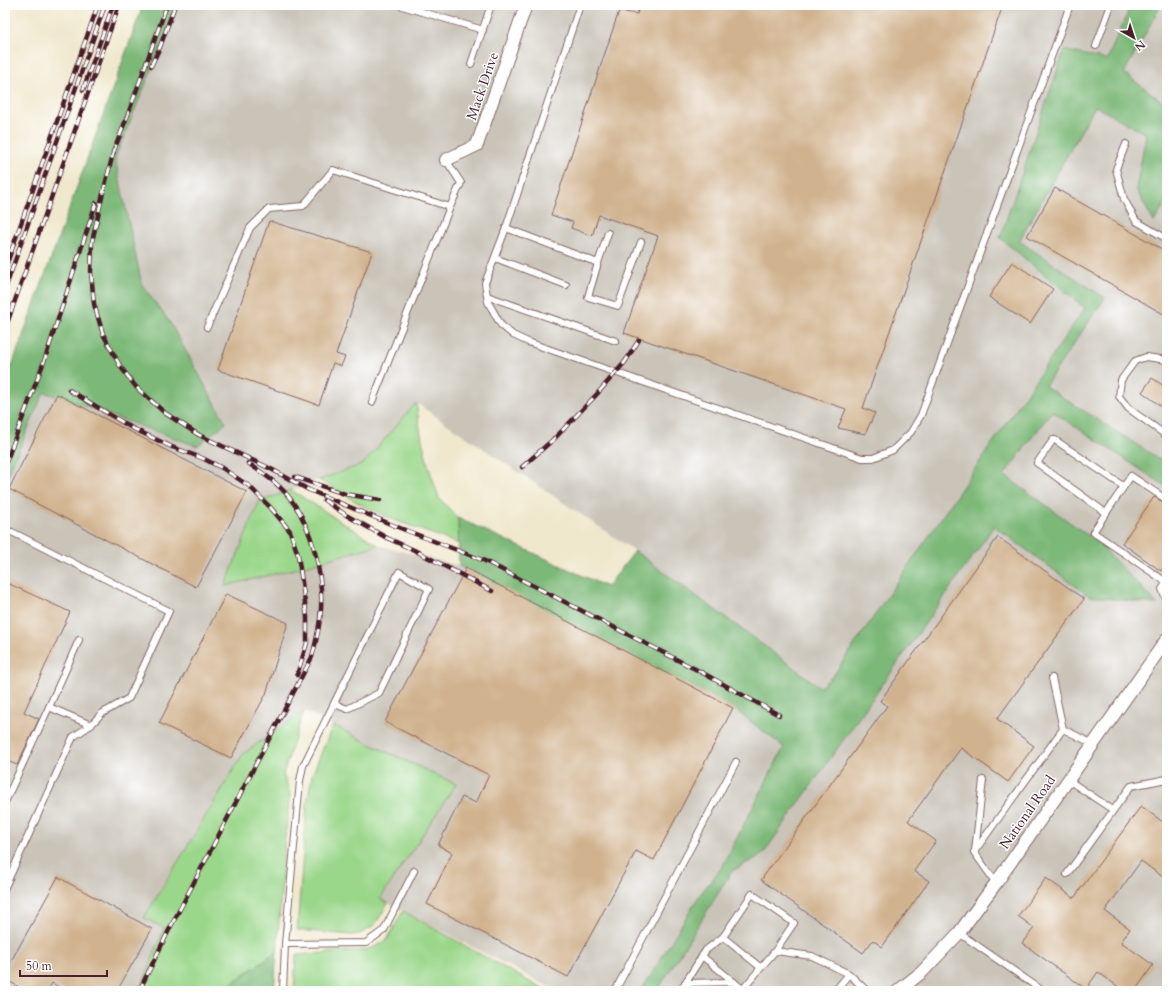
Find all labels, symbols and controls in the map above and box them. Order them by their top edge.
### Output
north arrow [1114,18,1154,58]
text: N [1131,37,1148,55]
street label: Mack Drive [462,50,503,123]
street label: National Road [995,771,1060,853]
scale bar [20,952,107,978]
text: 50 m [26,958,53,974]

